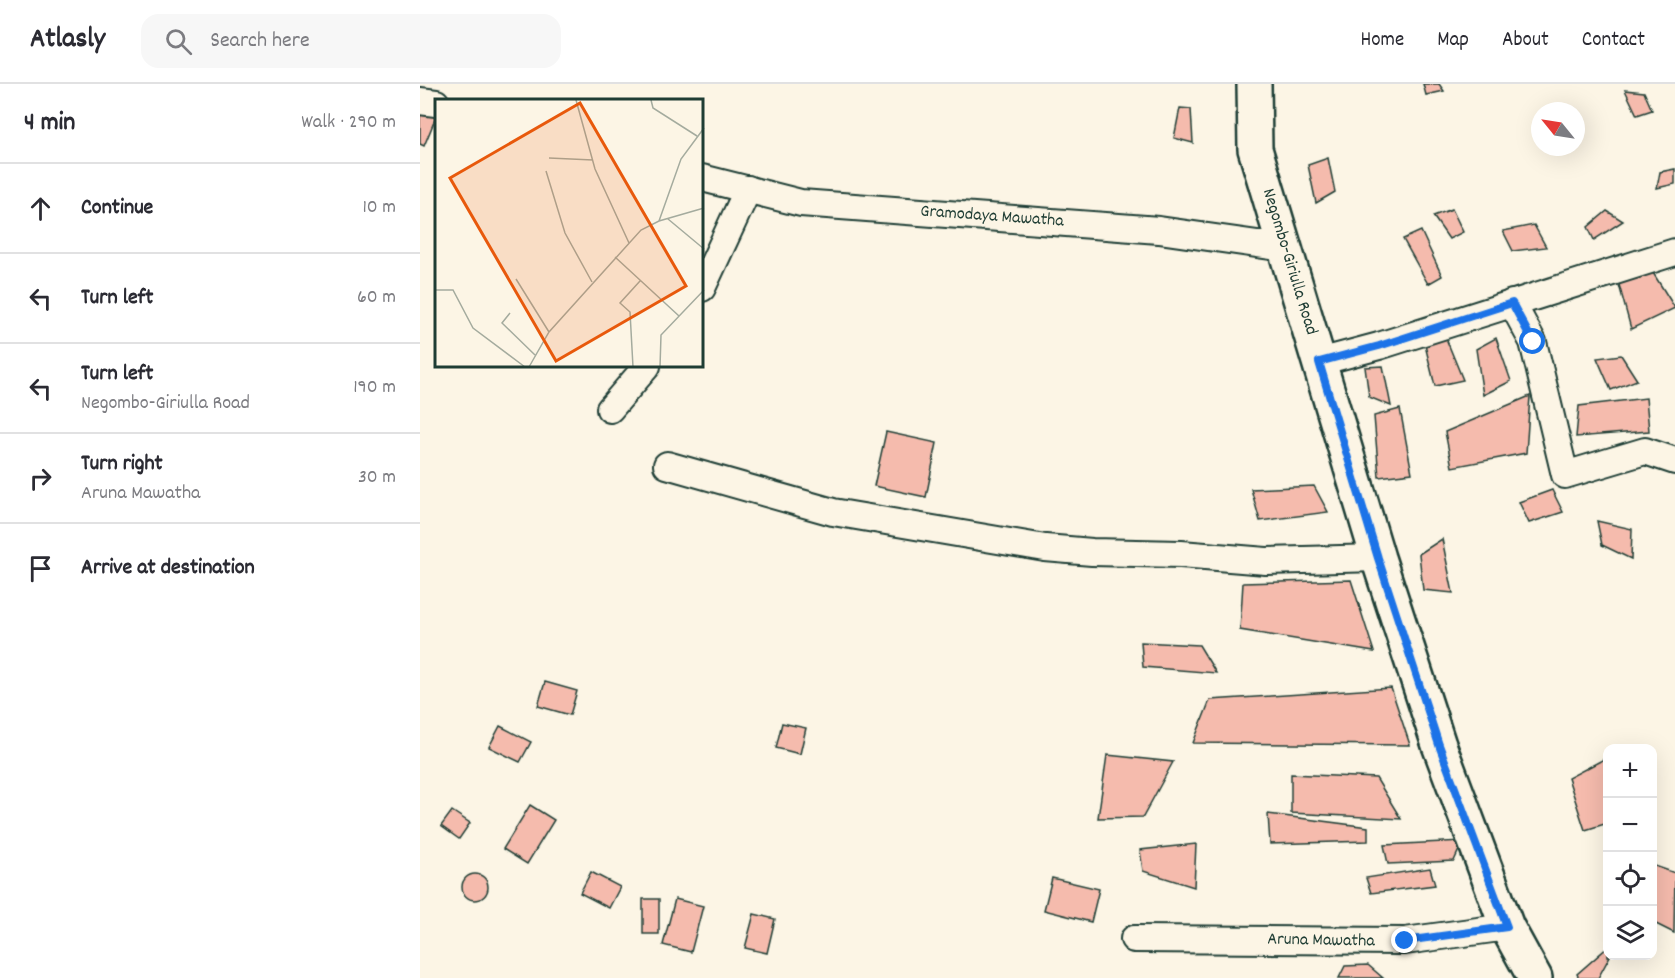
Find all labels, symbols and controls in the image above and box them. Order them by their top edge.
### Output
search box [141,14,561,68]
text: Atlasly [30,21,105,61]
icon: search [162,25,195,58]
text: Search here [210,26,310,57]
text: Home [1360,26,1404,56]
text: Map [1437,26,1469,56]
text: About [1502,26,1549,56]
text: Contact [1582,26,1645,56]
inset map [435,99,704,368]
north arrow [1531,102,1585,156]
text: 4 min [24,105,75,142]
text: Walk · 290 m [301,109,396,137]
street label: Negombo-Giriulla Road [1255,186,1323,338]
icon: ahead [24,192,57,225]
text: Continue [81,193,153,224]
text: 10 m [362,194,396,222]
street label: Gramodaya Mawatha [919,200,1065,235]
icon: left [24,282,57,315]
text: Turn left [81,283,153,314]
text: 60 m [357,284,396,312]
route start [1519,328,1545,354]
text: Turn left [81,359,153,390]
icon: left [24,372,57,405]
text: 190 m [353,374,396,402]
text: Negombo-Giriulla Road [81,390,250,418]
text: Turn right [81,449,163,480]
icon: right [24,462,57,495]
text: 30 m [358,464,396,492]
text: Aruna Mawatha [81,480,200,508]
icon: arrive [24,552,57,585]
text: Arrive at destination [81,553,255,584]
map controls [1603,744,1657,960]
button: + [1603,744,1657,798]
button: − [1603,798,1657,852]
button: locate [1603,852,1657,906]
button: layers [1603,906,1657,960]
route end [1391,927,1417,953]
street label: Aruna Mawatha [1267,928,1376,954]

